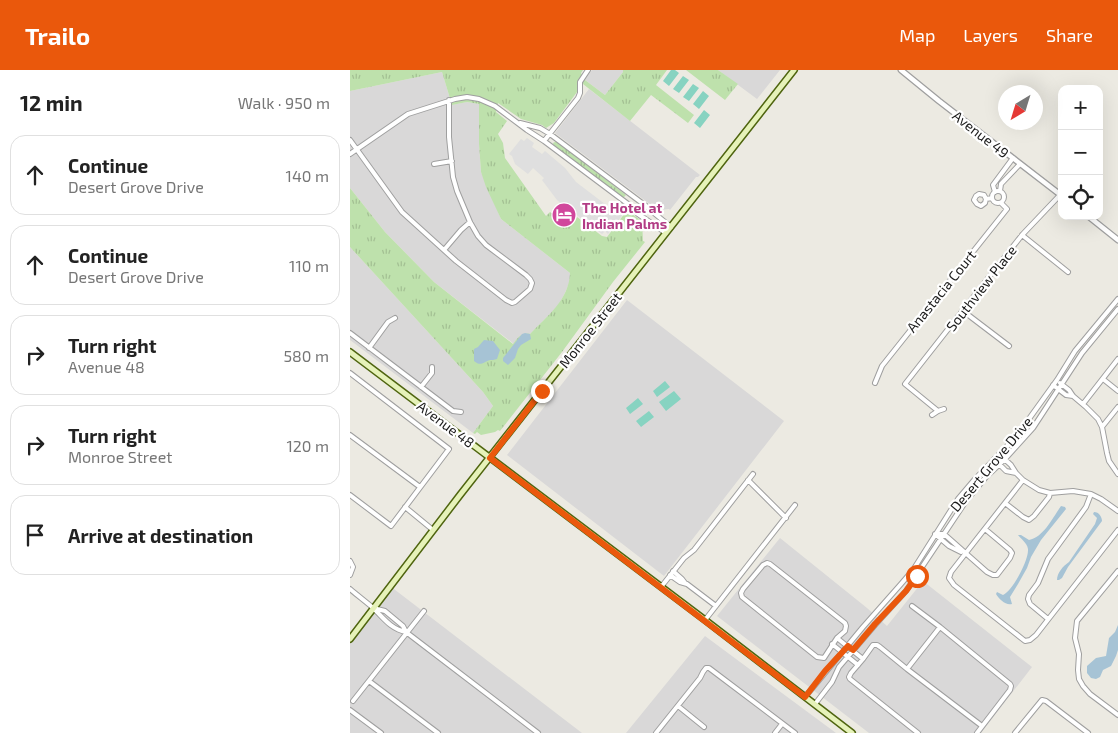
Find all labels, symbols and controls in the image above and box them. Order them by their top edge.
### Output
text: Trailo [25,21,90,50]
text: Map [899,24,935,46]
text: Layers [963,24,1018,46]
text: Share [1046,24,1093,46]
north arrow [998,85,1043,130]
map controls [1058,85,1103,220]
button: + [1058,85,1103,130]
text: 12 min [20,90,83,115]
text: Walk · 950 m [238,93,330,112]
street label: Avenue 49 [950,107,1012,161]
button: − [1058,130,1103,175]
text: Continue [68,154,148,177]
icon: ahead [21,161,49,189]
text: 140 m [286,166,329,185]
button: locate [1058,175,1103,220]
text: Desert Grove Drive [68,177,204,196]
place label: The Hotel at Indian Palms [582,199,667,232]
hotel icon: The Hotel at Indian Palms [551,202,577,228]
street label: Southview Place [942,242,1020,334]
text: Continue [68,244,148,267]
street label: Anastacia Court [903,247,979,335]
icon: ahead [21,251,49,279]
text: 110 m [289,256,329,275]
text: Desert Grove Drive [68,267,204,286]
street label: Monroe Street [555,289,625,371]
text: Turn right [68,334,156,357]
icon: right [21,341,49,369]
text: 580 m [283,346,329,365]
text: Avenue 48 [68,357,145,376]
route end [531,380,554,403]
street label: Avenue 48 [414,397,478,451]
street label: Desert Grove Drive [946,413,1036,515]
text: Turn right [68,424,156,447]
icon: right [21,431,49,459]
text: 120 m [286,436,329,455]
text: Monroe Street [68,447,172,466]
icon: arrive [21,521,49,549]
text: Arrive at destination [68,524,253,547]
route start [906,565,929,588]

